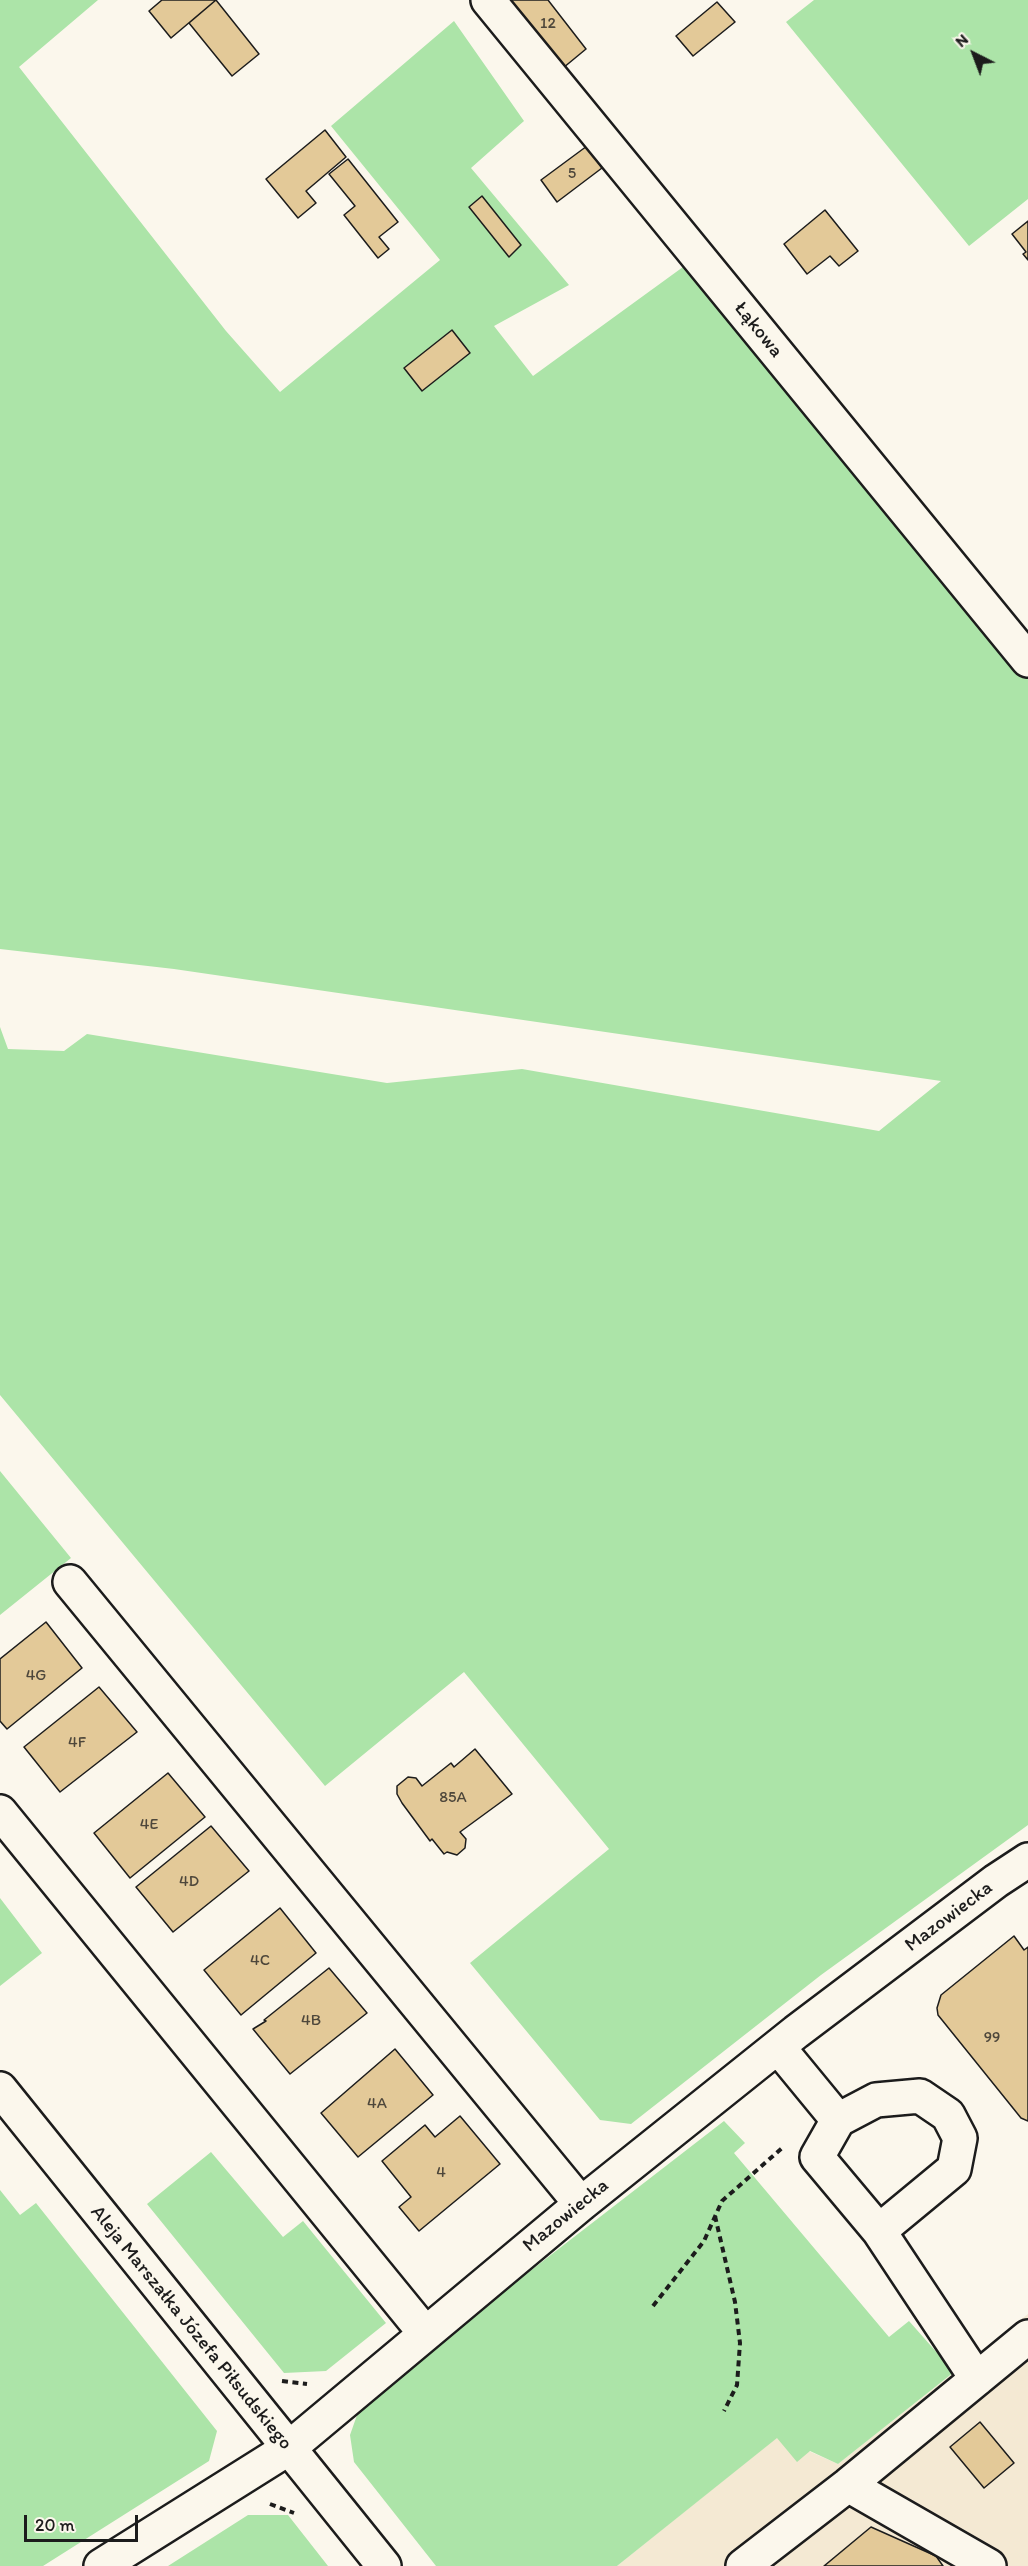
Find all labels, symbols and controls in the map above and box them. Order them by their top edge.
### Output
house number: 12 [540,14,556,34]
north arrow [944,24,1004,84]
text: N [951,30,972,51]
house number: 5 [568,164,576,184]
street label: Łąkowa [728,297,788,363]
house number: 4G [26,1666,46,1686]
house number: 4F [68,1733,86,1753]
house number: 85A [439,1788,467,1808]
house number: 4E [140,1815,158,1835]
house number: 4D [179,1872,199,1892]
street label: Mazowiecka [900,1876,998,1958]
house number: 4C [250,1951,270,1971]
house number: 4B [301,2011,321,2031]
house number: 99 [984,2028,1000,2048]
house number: 4A [367,2094,387,2114]
house number: 4 [436,2163,446,2183]
street label: Mazowiecka [518,2174,614,2258]
street label: Aleja Marszałka Józefa Piłsudskiego [85,2201,297,2455]
scale bar [27,2503,141,2541]
text: 20 m [35,2514,75,2536]

